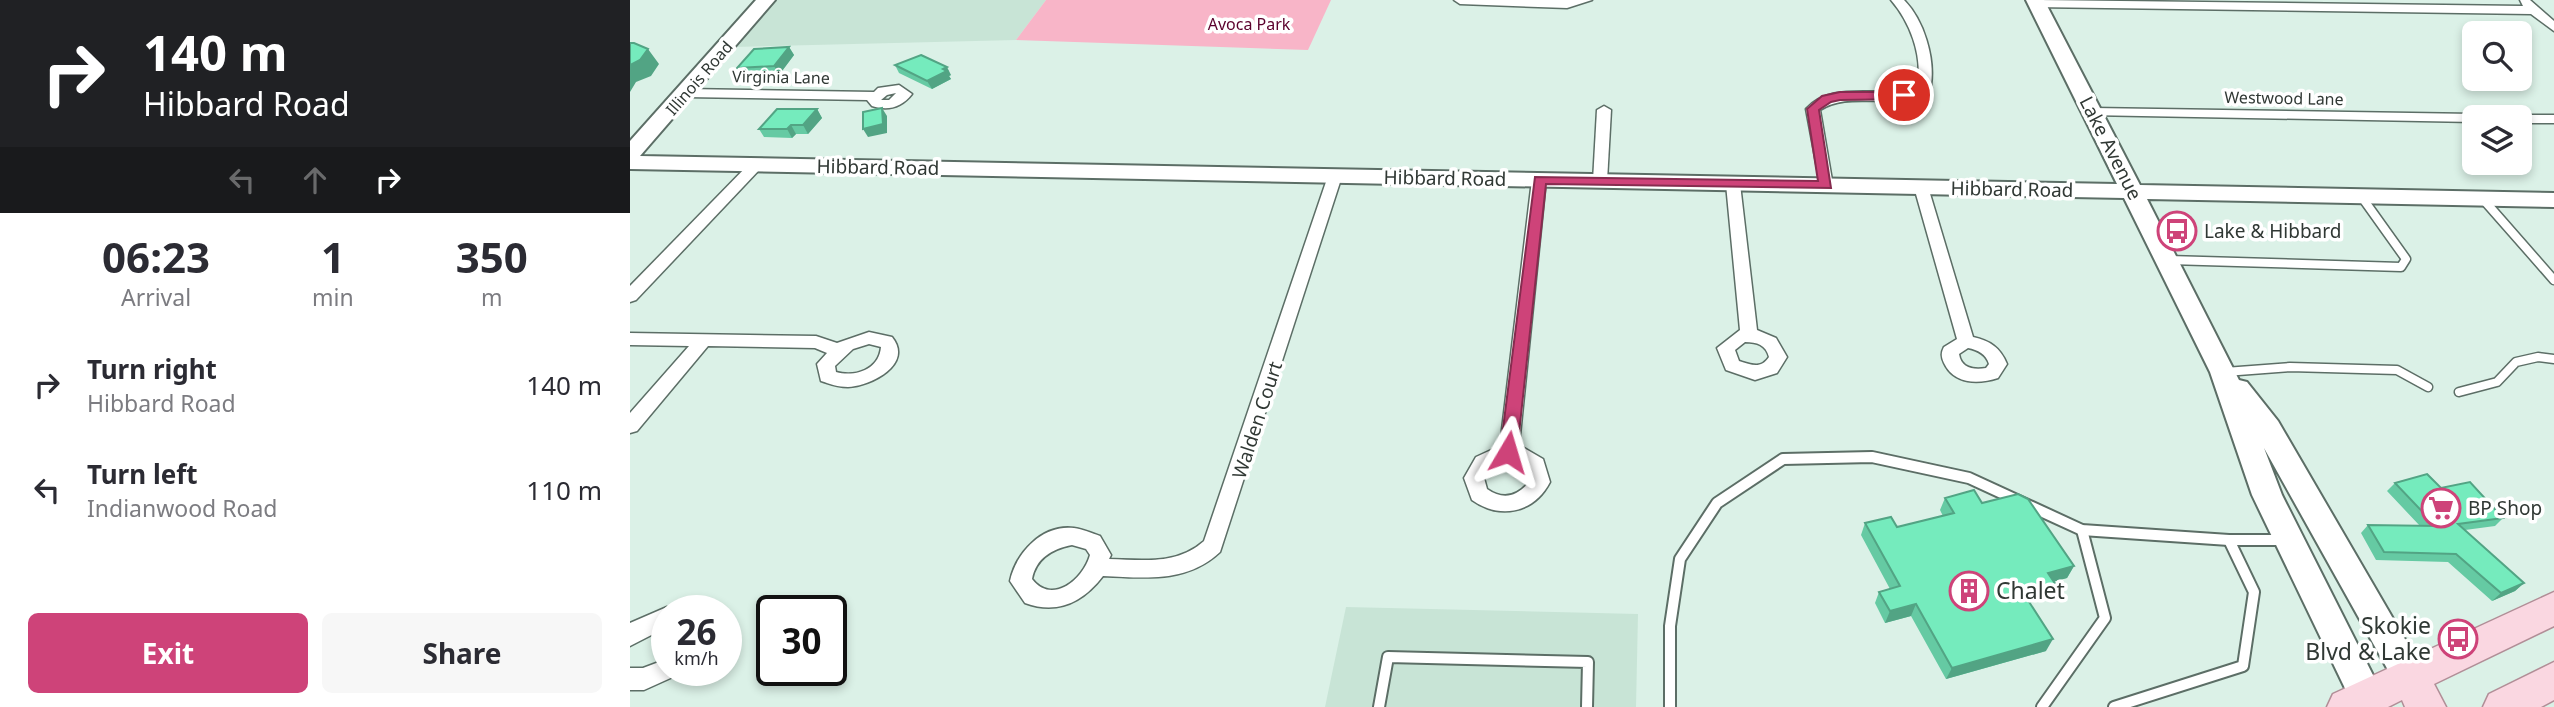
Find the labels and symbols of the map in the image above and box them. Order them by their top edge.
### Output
park label: Avoca Park [1208,13,1291,35]
street label: Illinois Road [661,36,737,120]
street label: Virginia Lane [732,65,830,89]
pin [1874,65,1934,125]
street label: Westwood Lane [2224,86,2344,110]
street label: Lake Avenue [2074,92,2148,204]
street label: Hibbard Road [816,153,940,181]
street label: Hibbard Road [1383,164,1507,192]
street label: Hibbard Road [1950,175,2074,203]
bus stop icon: Lake & Hibbard [2156,210,2198,252]
place label: Lake & Hibbard [2204,218,2341,244]
street label: Walden Court [1226,358,1288,482]
position arrow [1471,415,1545,489]
supermarket icon: BP Shop [2420,487,2462,529]
place label: BP Shop [2468,495,2542,521]
building icon: Chalet [1948,570,1990,612]
place label: Chalet [1996,574,2065,606]
speed limit sign: 30 [756,595,847,686]
place label: Skokie Blvd & Lake [2305,609,2431,667]
bus stop icon: Skokie Blvd & Lake [2437,618,2479,660]

